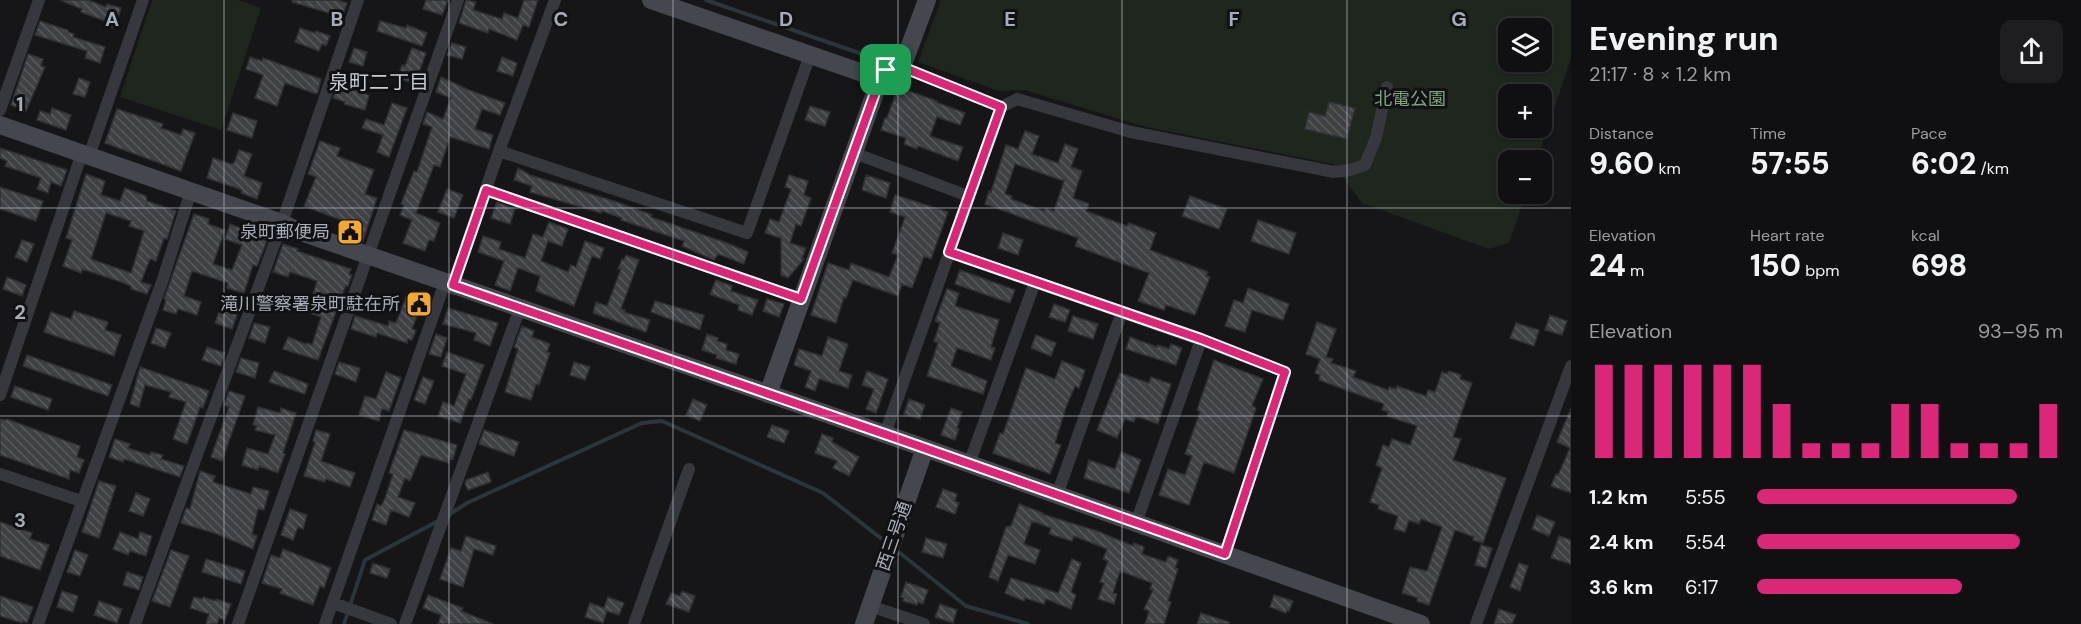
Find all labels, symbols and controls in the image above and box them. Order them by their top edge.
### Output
text: A [105,6,119,32]
text: B [331,6,343,32]
text: C [554,6,568,32]
text: D [779,6,793,32]
text: E [1004,6,1016,32]
text: F [1228,6,1240,32]
text: G [1451,6,1467,32]
text: Evening run [1589,17,1778,60]
map controls [1498,18,1552,204]
button: layers [1498,18,1552,72]
button: share [2000,20,2063,83]
pin [860,44,911,95]
icon: arrive [869,53,902,86]
text: 21:17 · 8 × 1.2 km [1589,61,1731,87]
district label: 泉町二丁目 [329,69,429,95]
button: + [1498,84,1552,138]
park label: 北電公園 [1374,87,1446,111]
text: 1 [16,91,24,117]
text: Distance [1589,123,1654,144]
text: Time [1750,123,1786,144]
text: Pace [1911,123,1947,144]
text: 9.60 [1589,144,1654,183]
text: 57:55 [1750,144,1830,183]
text: 6:02 [1911,144,1976,183]
button: − [1498,150,1552,204]
text: km [1654,158,1681,179]
text: /km [1976,158,2009,179]
public building icon: 泉町郵便局 [335,217,365,247]
place label: 泉町郵便局 [240,220,330,244]
text: Elevation [1589,225,1656,246]
text: Heart rate [1750,225,1825,246]
text: kcal [1911,225,1940,246]
text: 24 [1589,246,1626,285]
text: 150 [1750,246,1801,285]
text: 698 [1911,246,1967,285]
text: m [1626,260,1644,281]
text: bpm [1801,260,1840,281]
public building icon: 滝川警察署泉町駐在所 [404,289,434,319]
place label: 滝川警察署泉町駐在所 [220,292,400,316]
text: 2 [14,299,26,325]
text: Elevation [1589,318,1672,344]
text: 93–95 m [1978,318,2063,344]
text: 1.2 km [1589,484,1648,510]
text: 5:55 [1685,484,1726,510]
street label: 西三号通 [871,498,917,574]
text: 3 [14,507,26,533]
text: 2.4 km [1589,529,1654,555]
text: 5:54 [1685,529,1726,555]
text: 3.6 km [1589,574,1653,600]
text: 6:17 [1685,574,1719,600]

